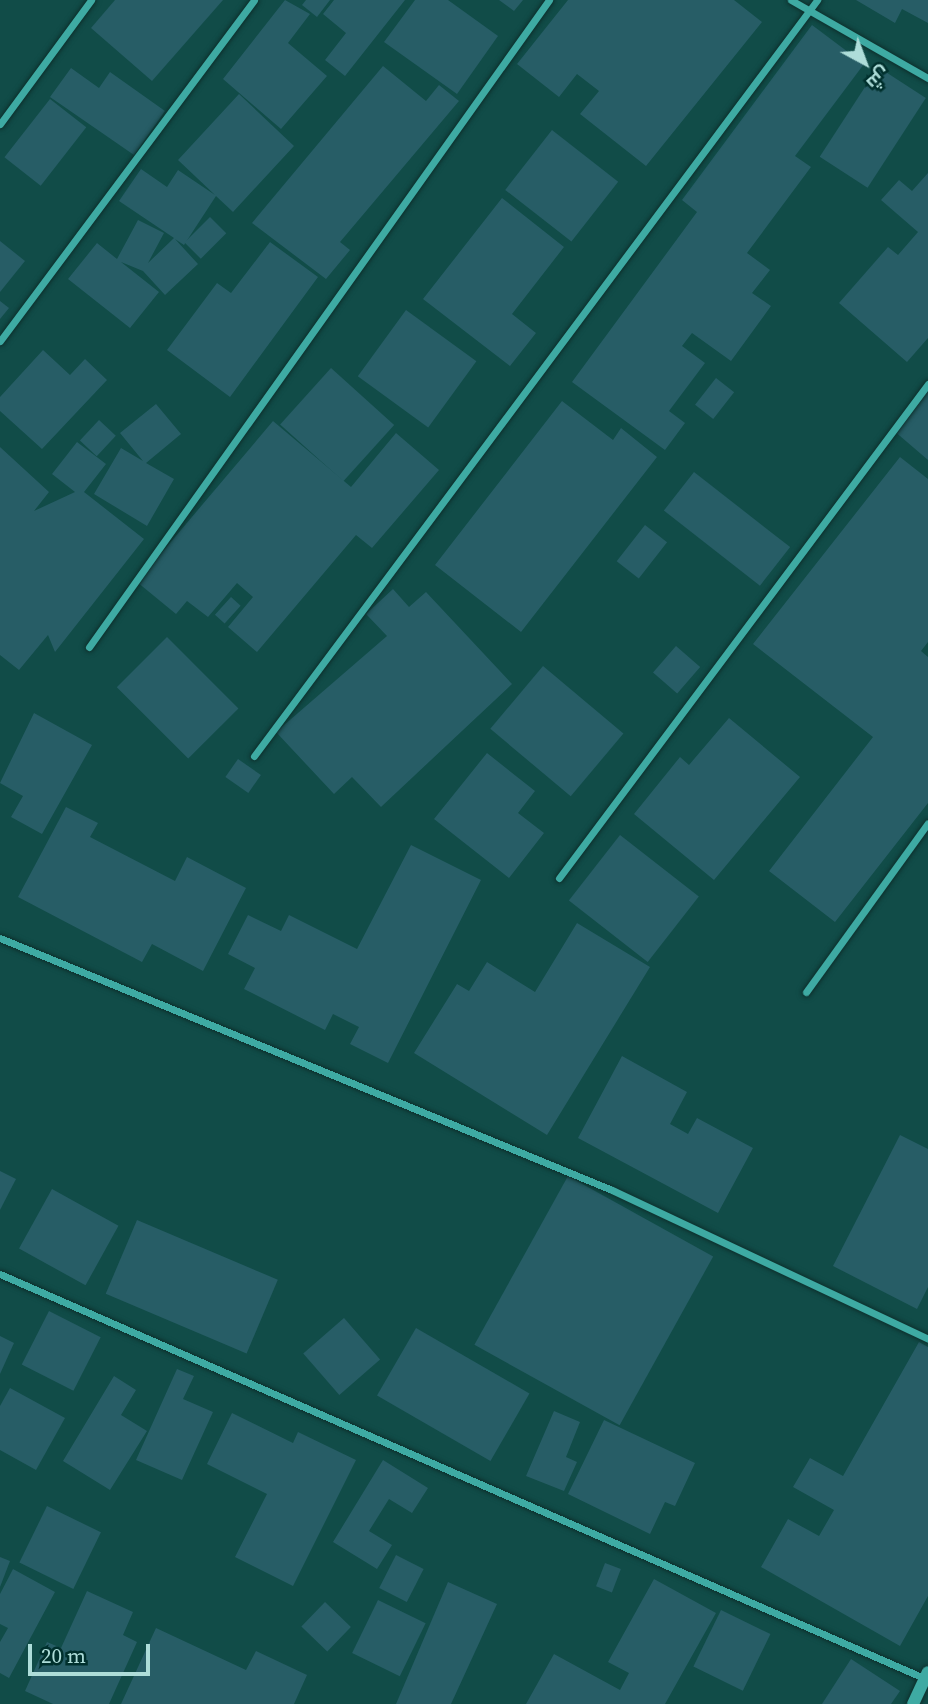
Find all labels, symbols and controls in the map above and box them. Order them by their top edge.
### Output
north arrow [830,28,900,98]
text: ش [861,61,897,97]
scale bar [32,1630,154,1674]
text: 20 m [41,1641,86,1670]

